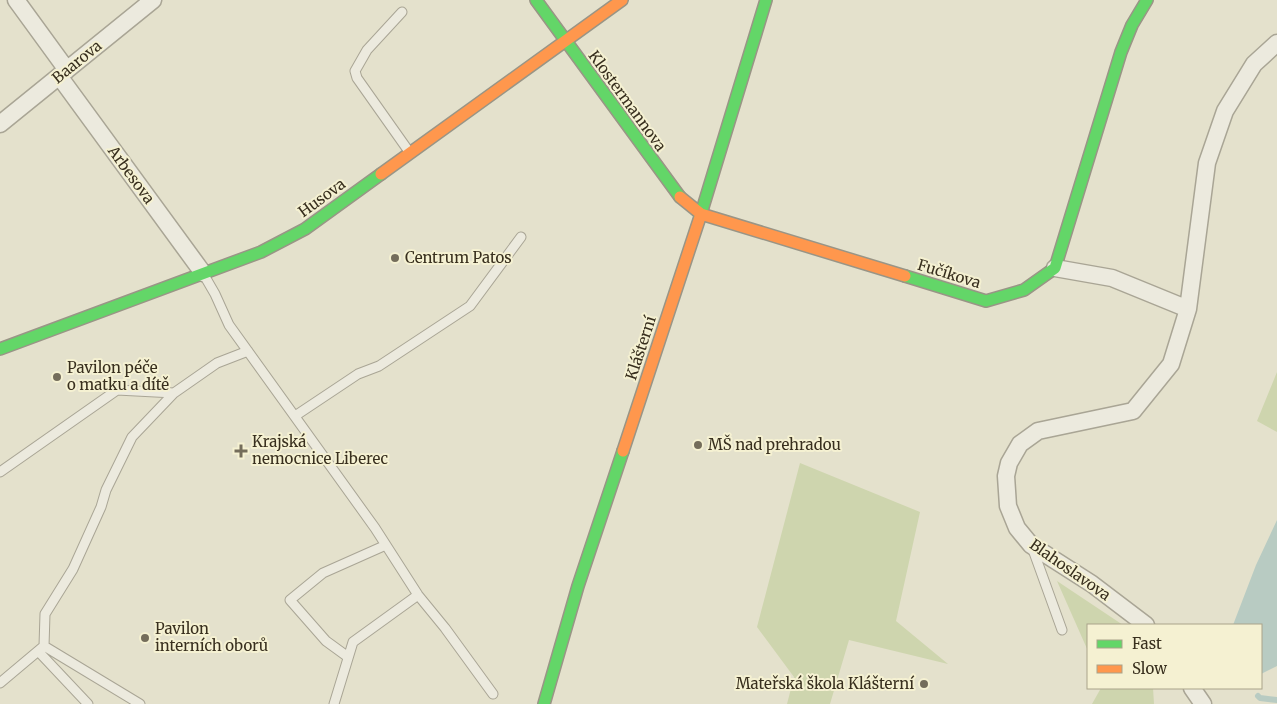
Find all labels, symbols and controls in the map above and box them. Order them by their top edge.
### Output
street label: Baarova [48,36,105,87]
street label: Klostermannova [585,47,670,155]
street label: Arbesova [103,141,159,207]
street label: Husova [294,174,349,221]
place label: Centrum Patos [405,248,512,267]
marker: Centrum Patos [389,252,401,264]
street label: Fučíkova [915,255,983,292]
street label: Klášterní [621,312,660,382]
place label: Pavilon péče o matku a dítě [67,358,169,394]
marker: Pavilon péče o matku a dítě [51,371,63,383]
place label: Krajská nemocnice Liberec [252,432,388,468]
place label: MŠ nad prehradou [708,434,841,454]
marker: MŠ nad prehradou [692,439,704,451]
marker: Krajská nemocnice Liberec [234,444,248,458]
street label: Blahoslavova [1026,535,1114,604]
place label: Pavilon interních oborů [155,619,268,655]
legend [1087,624,1262,689]
marker: Pavilon interních oborů [139,632,151,644]
text: Fast [1132,634,1162,653]
text: Slow [1132,659,1167,678]
place label: Mateřská škola Klášterní [736,674,915,693]
marker: Mateřská škola Klášterní [918,678,930,690]

